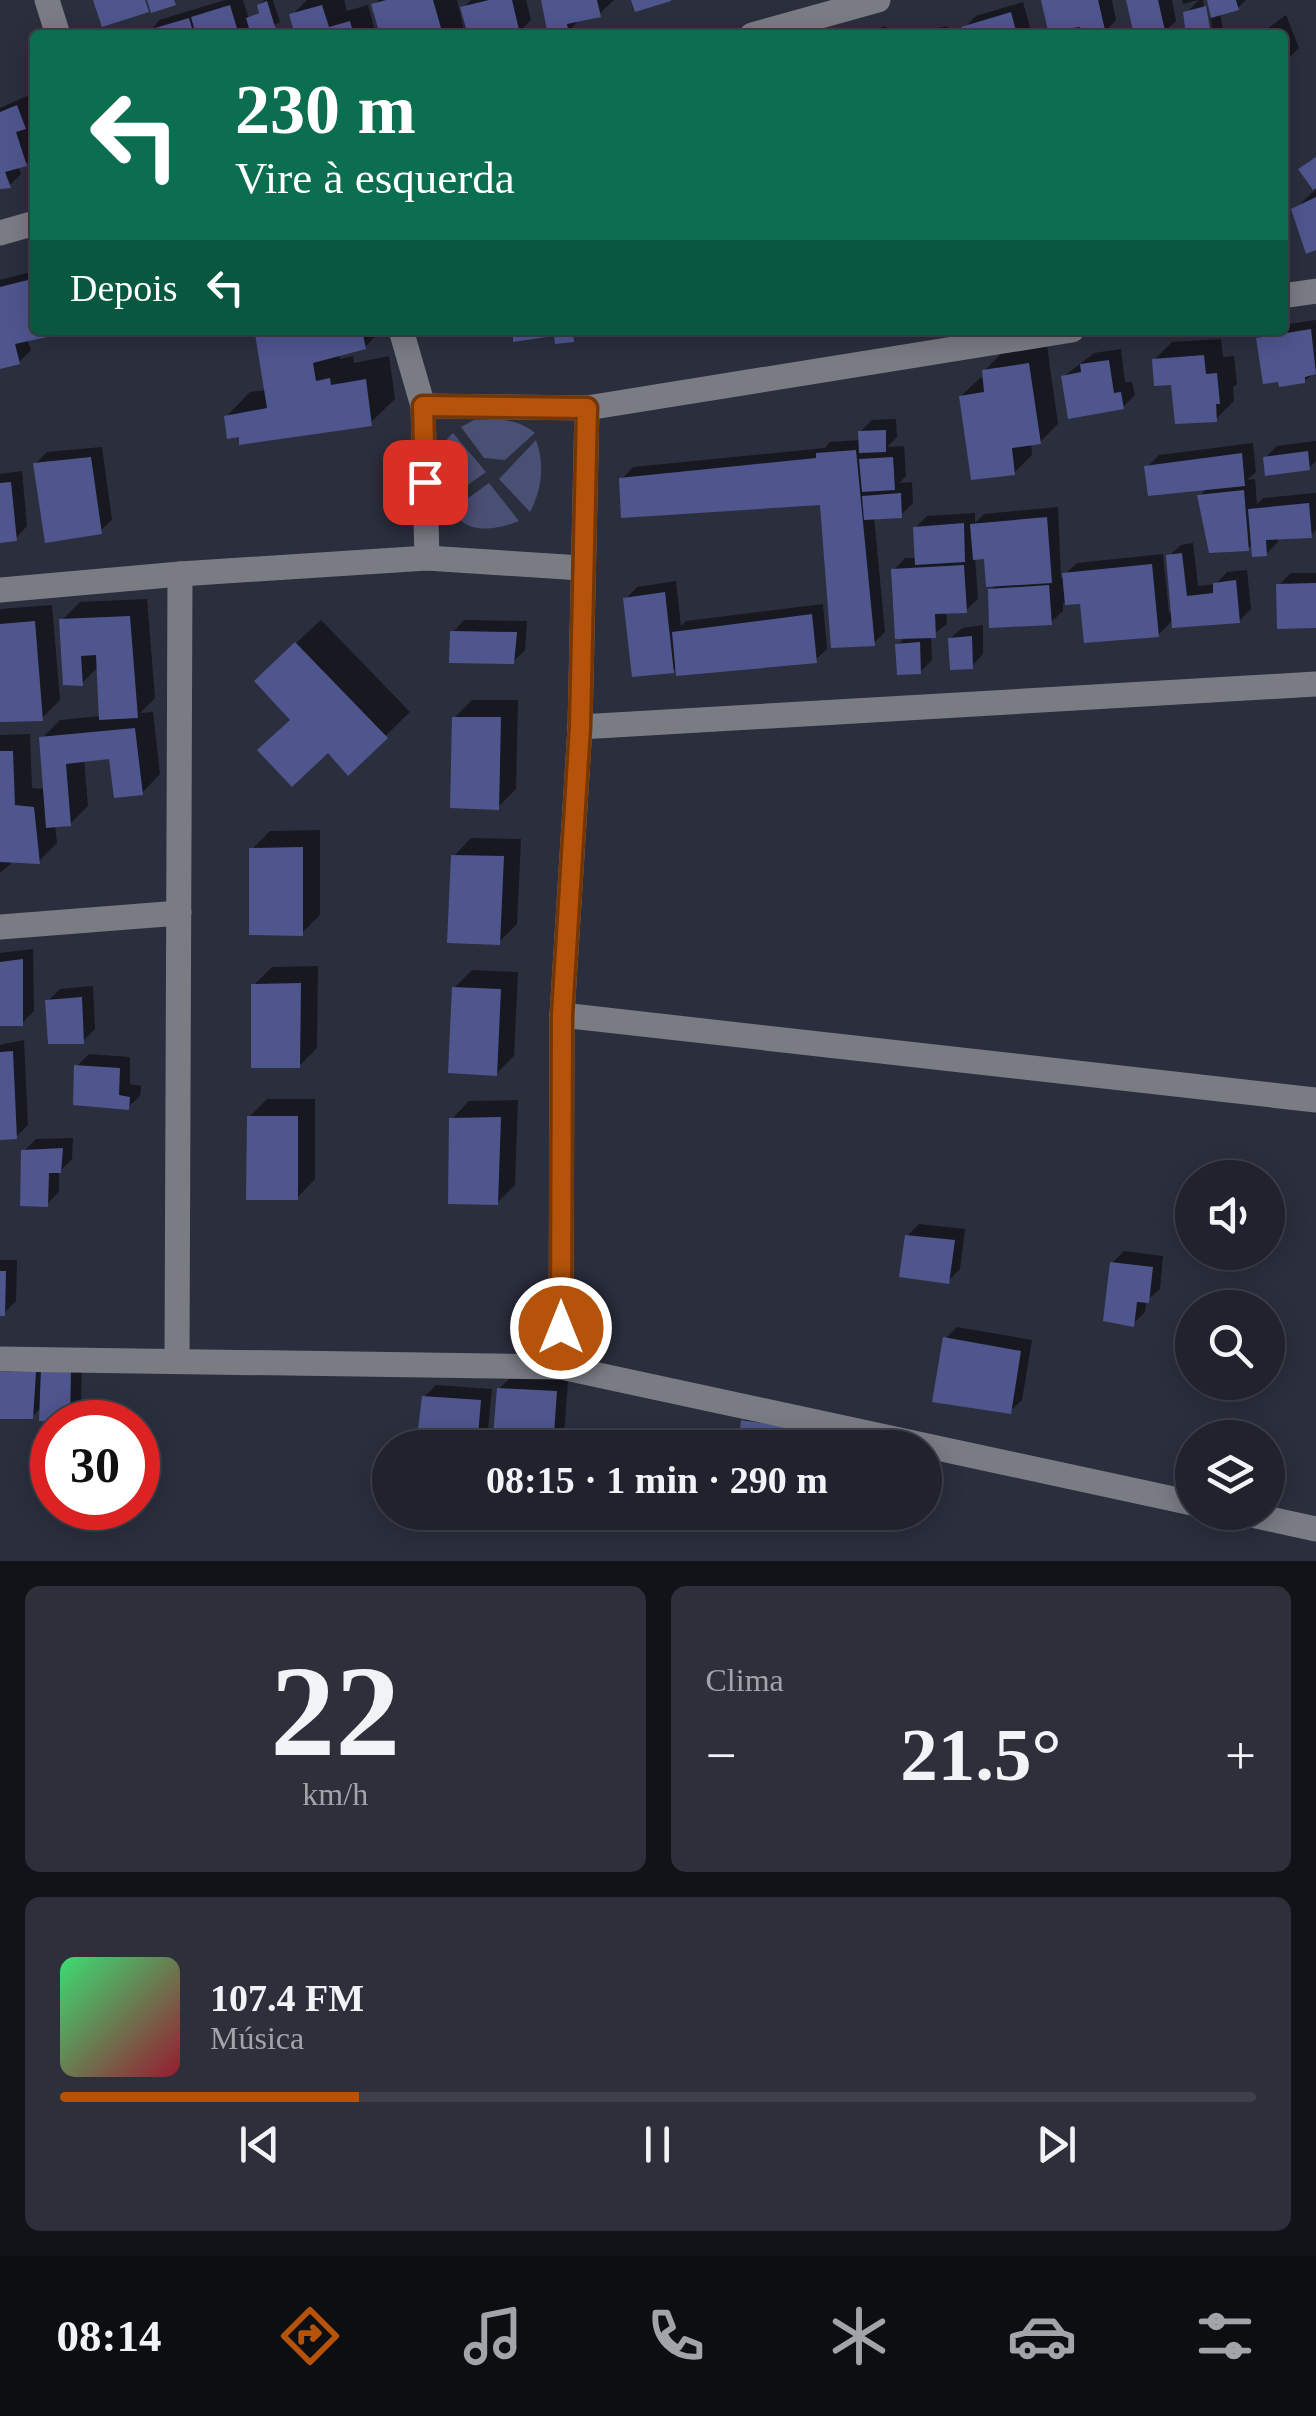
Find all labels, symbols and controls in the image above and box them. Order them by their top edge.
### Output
icon: left [70,70,200,200]
text: 230 m [235,71,416,148]
text: Vire à esquerda [235,153,515,203]
icon: left [198,260,253,315]
text: Depois [70,267,178,309]
pin [383,440,468,525]
icon: arrive [398,455,453,510]
map controls [1175,1160,1285,1530]
button: sound [1175,1160,1285,1270]
position arrow [509,1276,613,1380]
button: search [1175,1290,1285,1400]
speed limit sign: 30 [30,1400,160,1530]
button: layers [1175,1420,1285,1530]
text: 08:15 · 1 min · 290 m [486,1459,828,1501]
text: 22 [270,1639,400,1783]
text: Clima [706,1662,784,1698]
text: 21.5° [900,1713,1061,1796]
text: − [706,1725,737,1786]
text: + [1225,1725,1256,1786]
text: km/h [302,1776,368,1812]
text: 107.4 FM [210,1977,364,2019]
text: Música [210,2020,304,2056]
icon: previous [232,2117,287,2172]
icon: pause [630,2117,685,2172]
icon: next [1029,2117,1084,2172]
icon: directions [275,2301,345,2371]
icon: music [458,2301,528,2371]
icon: phone [641,2301,711,2371]
icon: climate [824,2301,894,2371]
icon: car [1007,2301,1077,2371]
icon: filters [1190,2301,1260,2371]
text: 08:14 [57,2311,162,2361]

